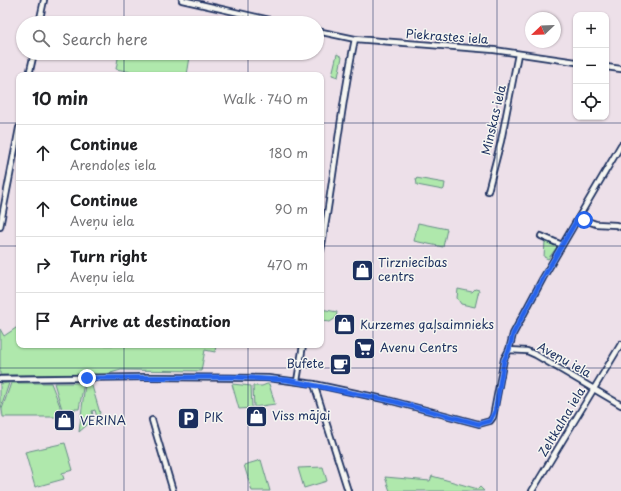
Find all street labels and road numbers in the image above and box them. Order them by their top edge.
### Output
street label: Piekrastes iela [405,24,490,48]
street label: Minskas iela [476,82,510,157]
street label: Aveņu iela [534,337,595,382]
street label: Zeltkalna iela [533,383,589,460]

